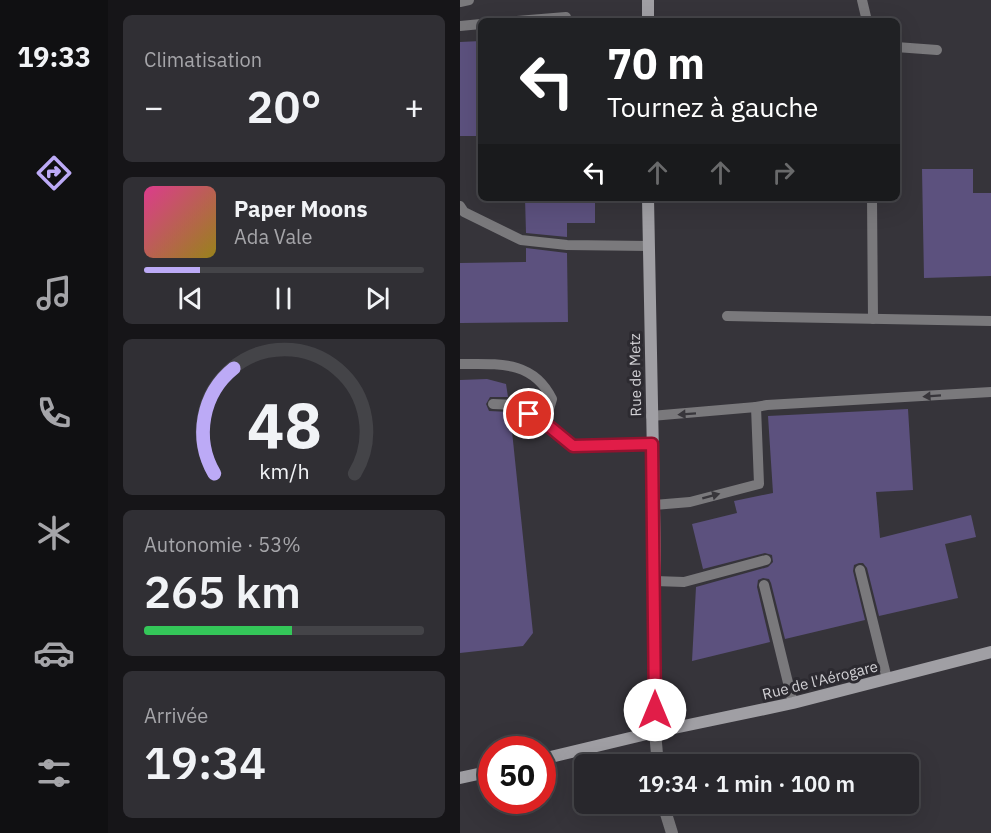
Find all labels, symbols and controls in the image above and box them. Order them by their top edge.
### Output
text: 70 m [607,36,705,91]
text: 19:33 [17,39,91,74]
icon: left [508,42,586,120]
text: Climatisation [144,46,262,73]
text: 20° [246,77,322,135]
text: − [144,85,164,128]
text: + [404,85,424,128]
text: Tournez à gauche [607,89,818,124]
icon: directions [33,152,75,194]
icon: left [578,156,611,189]
icon: ahead [641,156,674,189]
icon: ahead [704,156,737,189]
icon: right [767,156,800,189]
text: Paper Moons [234,194,367,223]
text: Ada Vale [234,223,313,250]
icon: music [33,272,75,314]
icon: previous [174,282,207,315]
icon: pause [267,282,300,315]
icon: next [361,282,394,315]
street label: Rue de Metz [625,333,645,417]
text: 48 [247,384,321,465]
pin [503,388,554,439]
one-way arrow [923,391,942,400]
icon: phone [33,392,75,434]
icon: arrive [512,397,545,430]
one-way arrow [677,410,696,419]
text: km/h [259,457,309,485]
one-way arrow [702,491,720,500]
icon: climate [33,512,75,554]
text: Autonomie · 53% [144,531,301,558]
text: 265 km [144,562,301,620]
icon: car [33,632,75,674]
street label: Rue de l'Aérogare [760,656,880,704]
position arrow [623,678,687,742]
text: Arrivée [144,702,208,729]
text: 19:34 [144,733,266,791]
speed limit sign: 50 [478,736,556,814]
icon: filters [33,752,75,794]
text: 19:34 · 1 min · 100 m [638,769,855,798]

